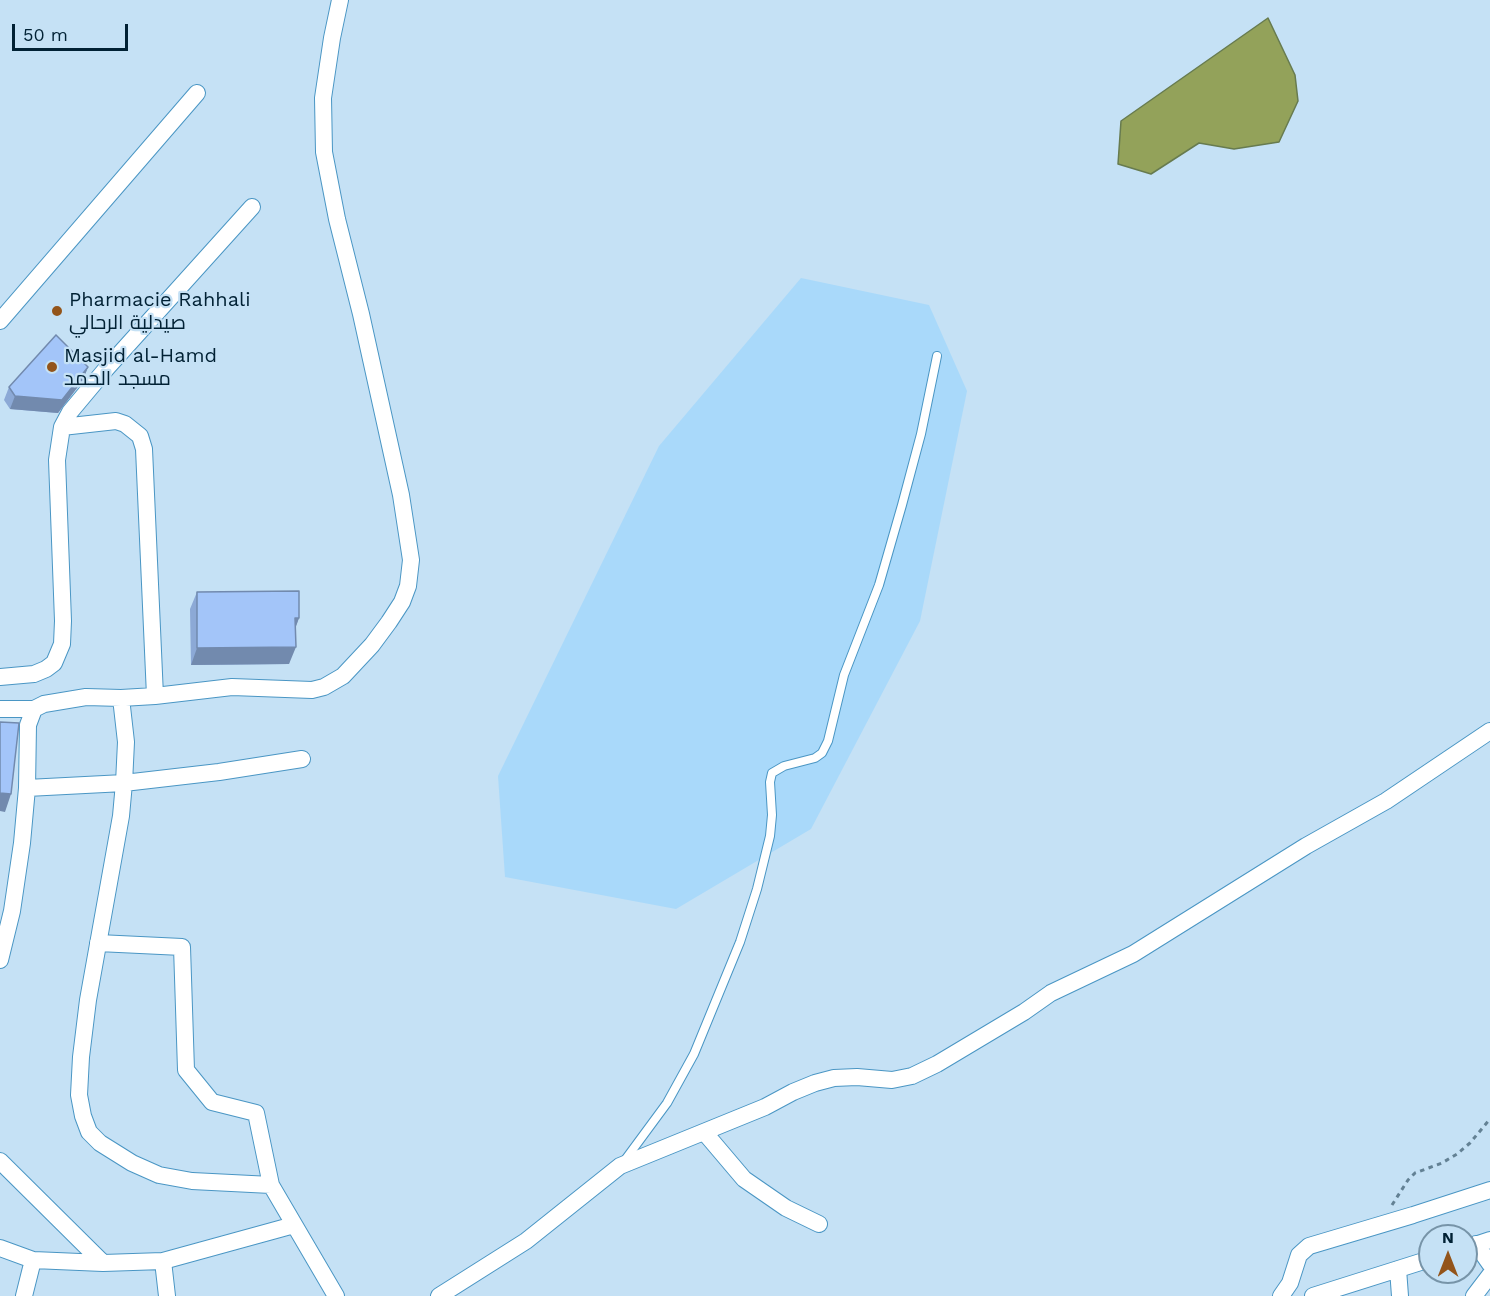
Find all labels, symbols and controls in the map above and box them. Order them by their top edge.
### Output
scale bar [15,12,130,50]
text: 50 m [23,24,68,45]
place label: Pharmacie Rahhali صيدلية الرحالي [69,288,250,335]
marker: Pharmacie Rahhali صيدلية الرحالي [50,304,64,318]
place label: Masjid al-Hamd مسجد الحمد [64,344,217,391]
marker: Masjid al-Hamd مسجد الحمد [45,360,59,374]
north arrow [1418,1224,1478,1284]
text: N [1442,1228,1454,1247]

